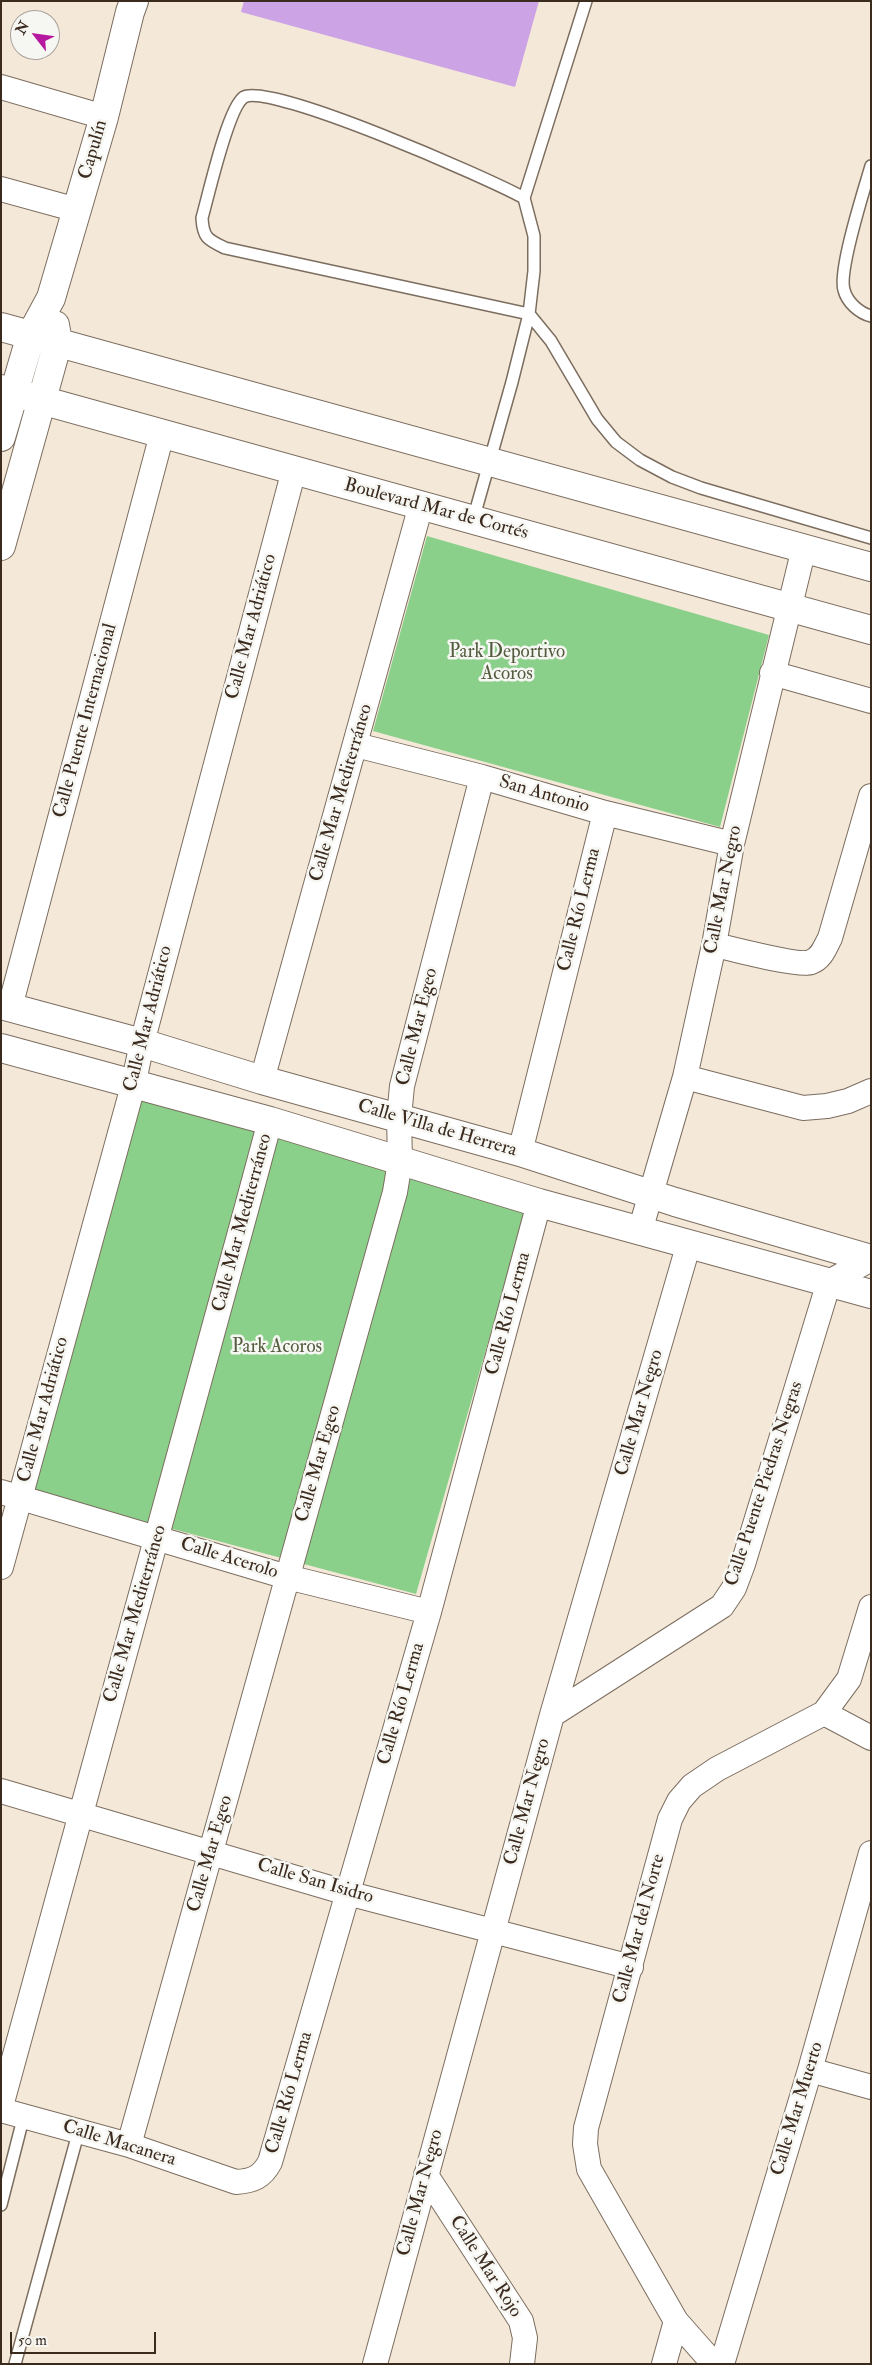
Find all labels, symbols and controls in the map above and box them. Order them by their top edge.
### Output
north arrow [10,10,60,60]
text: N [12,18,33,37]
street label: Capulín [75,118,113,182]
street label: Boulevard Mar de Cortés [341,474,531,546]
street label: Calle Mar Adriático [222,552,282,702]
street label: Calle Puente Internacional [49,621,123,821]
park label: Park Deportivo Acoros [449,642,565,686]
street label: Calle Mar Mediterráneo [306,702,378,884]
street label: San Antonio [496,771,592,819]
street label: Calle Mar Negro [700,824,748,956]
street label: Calle Río Lerma [554,846,606,974]
street label: Calle Mar Adriático [120,944,178,1094]
street label: Calle Mar Egeo [392,966,444,1088]
street label: Calle Villa de Herrera [355,1095,519,1163]
street label: Calle Mar Mediterráneo [208,1131,278,1315]
street label: Calle Río Lerma [482,1250,536,1378]
street label: Calle Mar Adriático [14,1335,74,1485]
park label: Park Acoros [232,1337,322,1359]
street label: Calle Mar Negro [611,1347,669,1479]
street label: Calle Puente Piedras Negras [721,1379,809,1589]
street label: Calle Mar Egeo [291,1403,347,1525]
street label: Calle Mar Mediterráneo [100,1523,172,1705]
street label: Calle Acerolo [177,1533,281,1585]
street label: Calle Río Lerma [374,1640,430,1768]
street label: Calle Mar Negro [500,1736,556,1868]
street label: Calle Mar Egeo [183,1793,239,1915]
street label: Calle Mar del Norte [609,1852,671,2006]
street label: Calle San Isidro [254,1854,376,1910]
street label: Calle Río Lerma [262,2029,318,2157]
street label: Calle Mar Muerto [767,2039,829,2179]
street label: Calle Macanera [60,2116,178,2172]
street label: Calle Mar Negro [393,2127,449,2259]
street label: Calle Mar Rojo [444,2212,526,2322]
scale bar [12,2322,159,2354]
text: 50 m [18,2331,47,2350]

